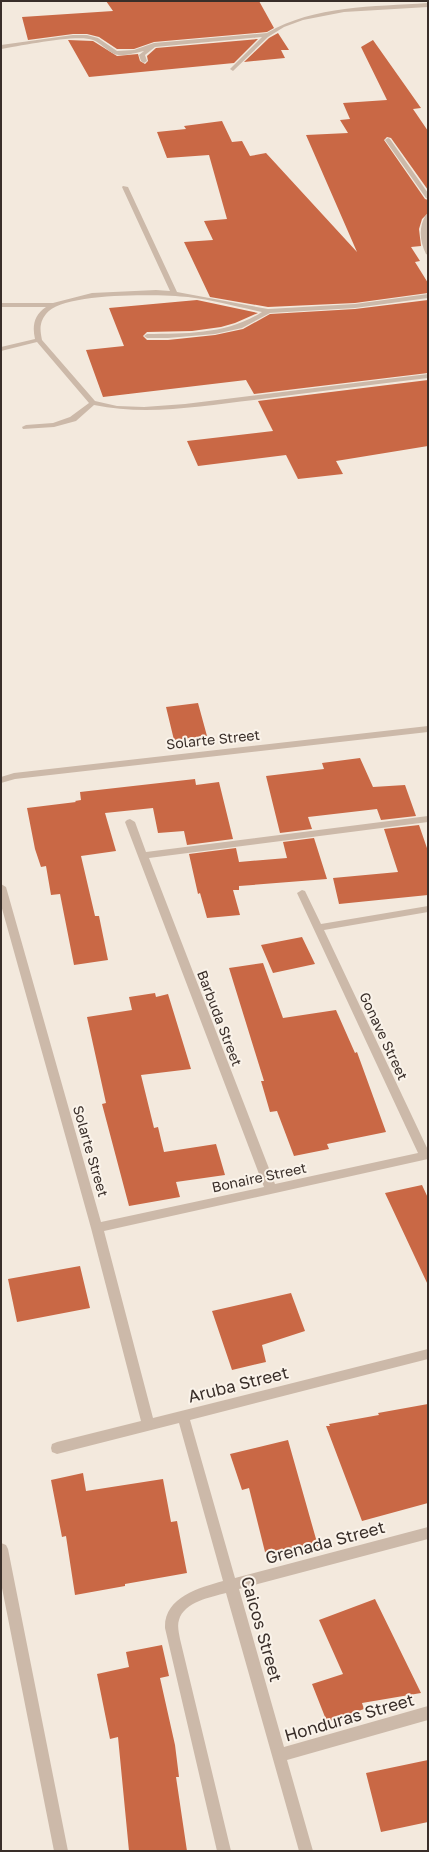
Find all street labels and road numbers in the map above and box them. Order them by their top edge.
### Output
street label: Solarte Street [165,726,261,752]
street label: Barbuda Street [194,968,246,1068]
street label: Gonave Street [356,989,412,1083]
street label: Solarte Street [70,1103,112,1199]
street label: Bonaire Street [210,1159,308,1195]
street label: Aruba Street [186,1361,291,1407]
street label: Grenada Street [263,1516,387,1568]
street label: Caicos Street [237,1574,287,1684]
street label: Honduras Street [282,1688,416,1746]

